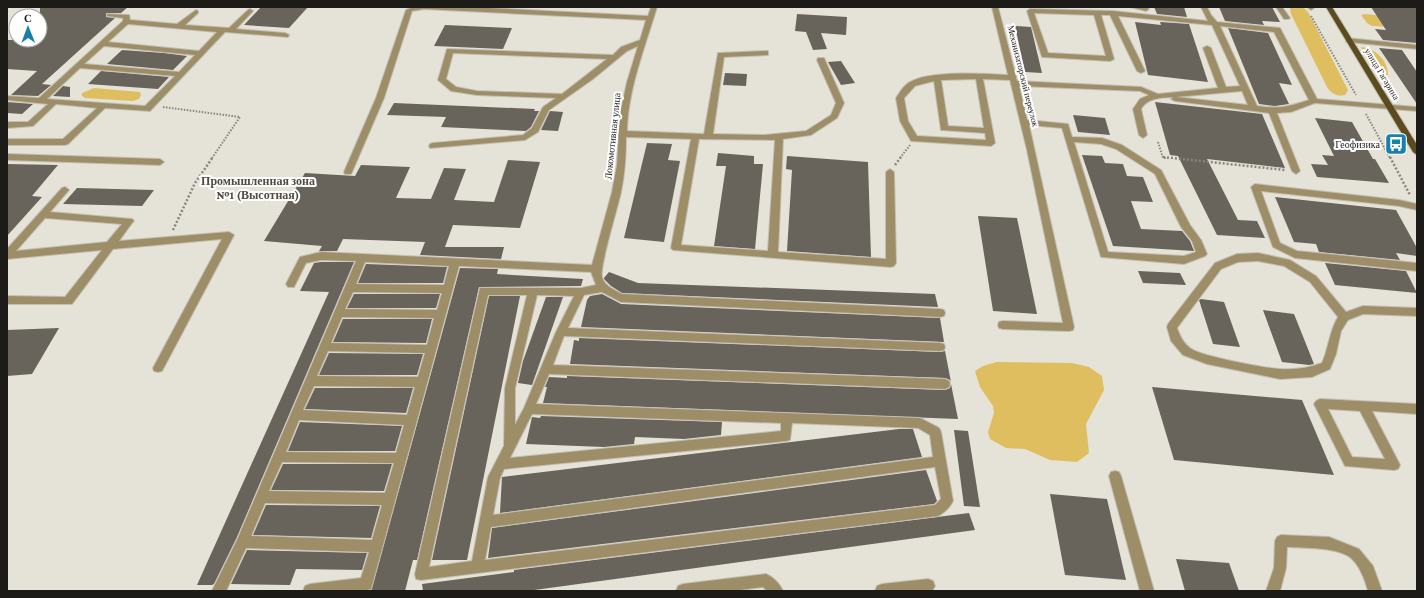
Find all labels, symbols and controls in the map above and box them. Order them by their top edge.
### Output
north arrow [8,8,48,48]
text: С [24,12,32,24]
street label: Механизаторский переулок [1006,24,1041,128]
street label: улица Гагарина [1363,46,1401,102]
street label: Локомотивная улица [602,92,623,180]
bus stop icon: Геофизика [1383,131,1409,157]
place label: Геофизика [1335,139,1381,150]
district label: Промышленная зона №1 (Высотная) [201,174,315,202]

